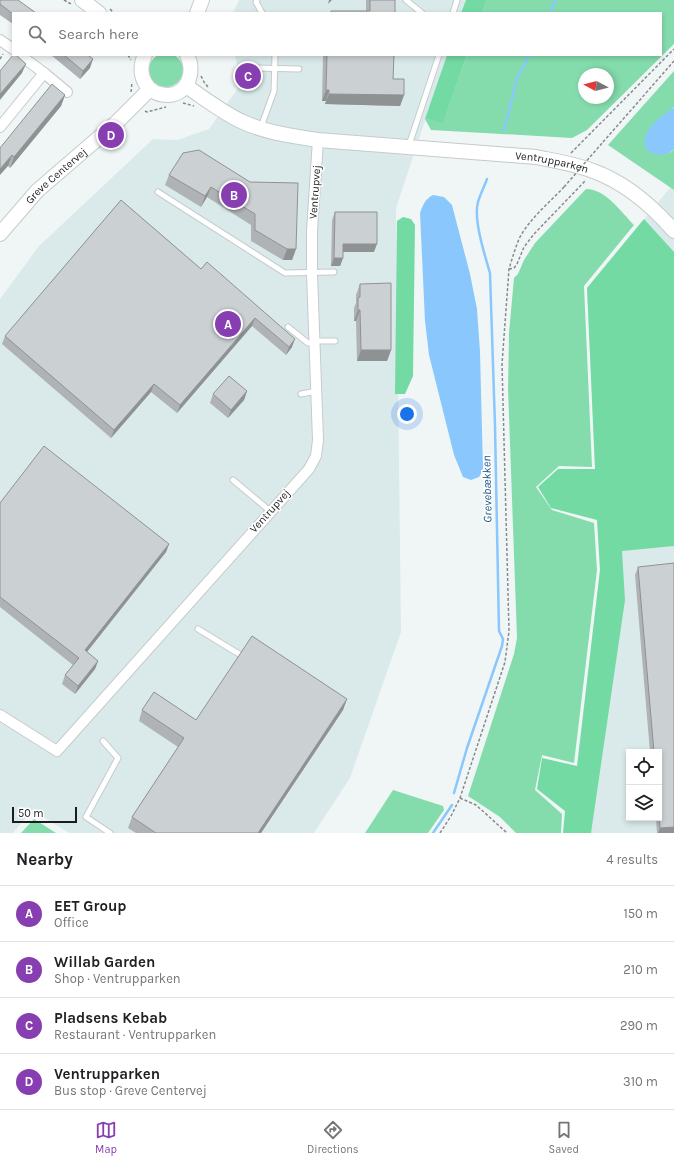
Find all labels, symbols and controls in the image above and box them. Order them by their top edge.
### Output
search box [12,12,662,56]
icon: search [26,23,48,45]
text: Search here [58,25,139,43]
pin: C [235,61,261,91]
north arrow [578,68,614,104]
pin: D [98,120,124,150]
street label: Greve Centervej [22,145,89,206]
street label: Ventrupparken [515,149,590,175]
street label: Ventrupvej [307,165,323,219]
pin: B [221,180,247,210]
pin: A [215,309,241,339]
your location [397,404,417,424]
water label: Grevebækken [479,455,495,523]
street label: Ventrupvej [247,487,293,535]
map controls [626,749,662,821]
button: locate [626,749,662,785]
button: layers [626,785,662,821]
scale bar [12,805,77,824]
text: 50 m [18,807,44,820]
text: Nearby [16,849,73,869]
text: 4 results [606,852,658,867]
text: EET Group [54,897,126,915]
text: A [25,906,33,921]
text: 150 m [623,906,658,921]
text: Office [54,915,89,930]
text: Willab Garden [54,953,155,971]
text: B [25,962,33,977]
text: 210 m [623,962,658,977]
text: Shop · Ventrupparken [54,971,181,986]
text: Pladsens Kebab [54,1009,167,1027]
text: C [25,1018,33,1033]
text: 290 m [620,1018,658,1033]
text: Restaurant · Ventrupparken [54,1027,216,1042]
text: Ventrupparken [54,1065,160,1083]
text: D [25,1074,33,1089]
text: 310 m [623,1074,658,1089]
text: Bus stop · Greve Centervej [54,1083,207,1098]
tab: Map [95,1119,117,1156]
tab: Directions [307,1119,359,1156]
tab: Saved [549,1119,579,1156]

